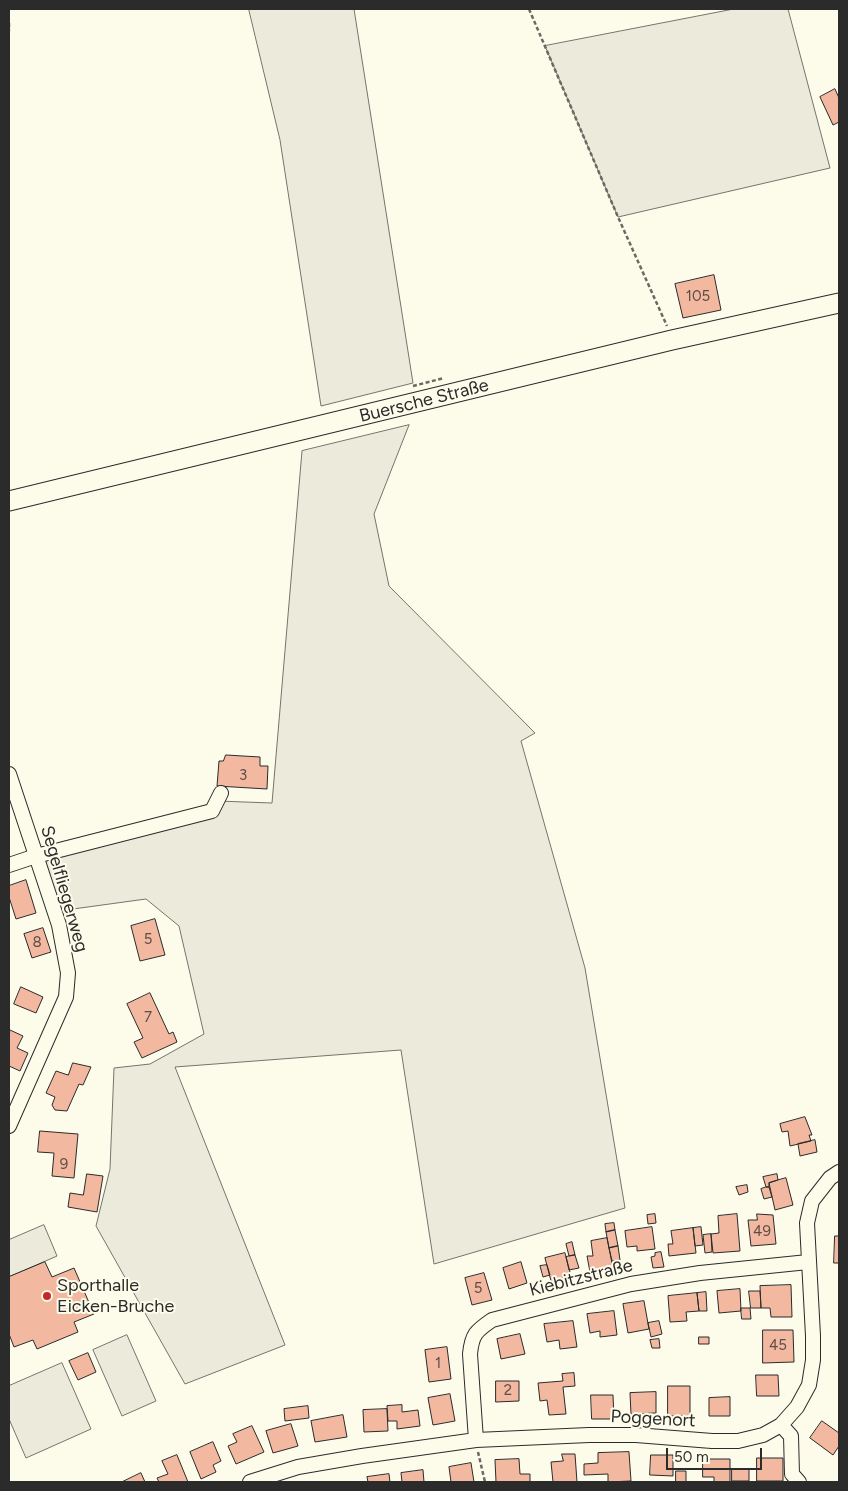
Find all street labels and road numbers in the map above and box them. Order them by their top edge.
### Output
street label: Buersche Straße [357,374,491,428]
street label: Segelfliegerweg [36,823,92,955]
street label: Kiebitzstraße [527,1255,635,1301]
street label: Poggenort [610,1406,696,1432]

